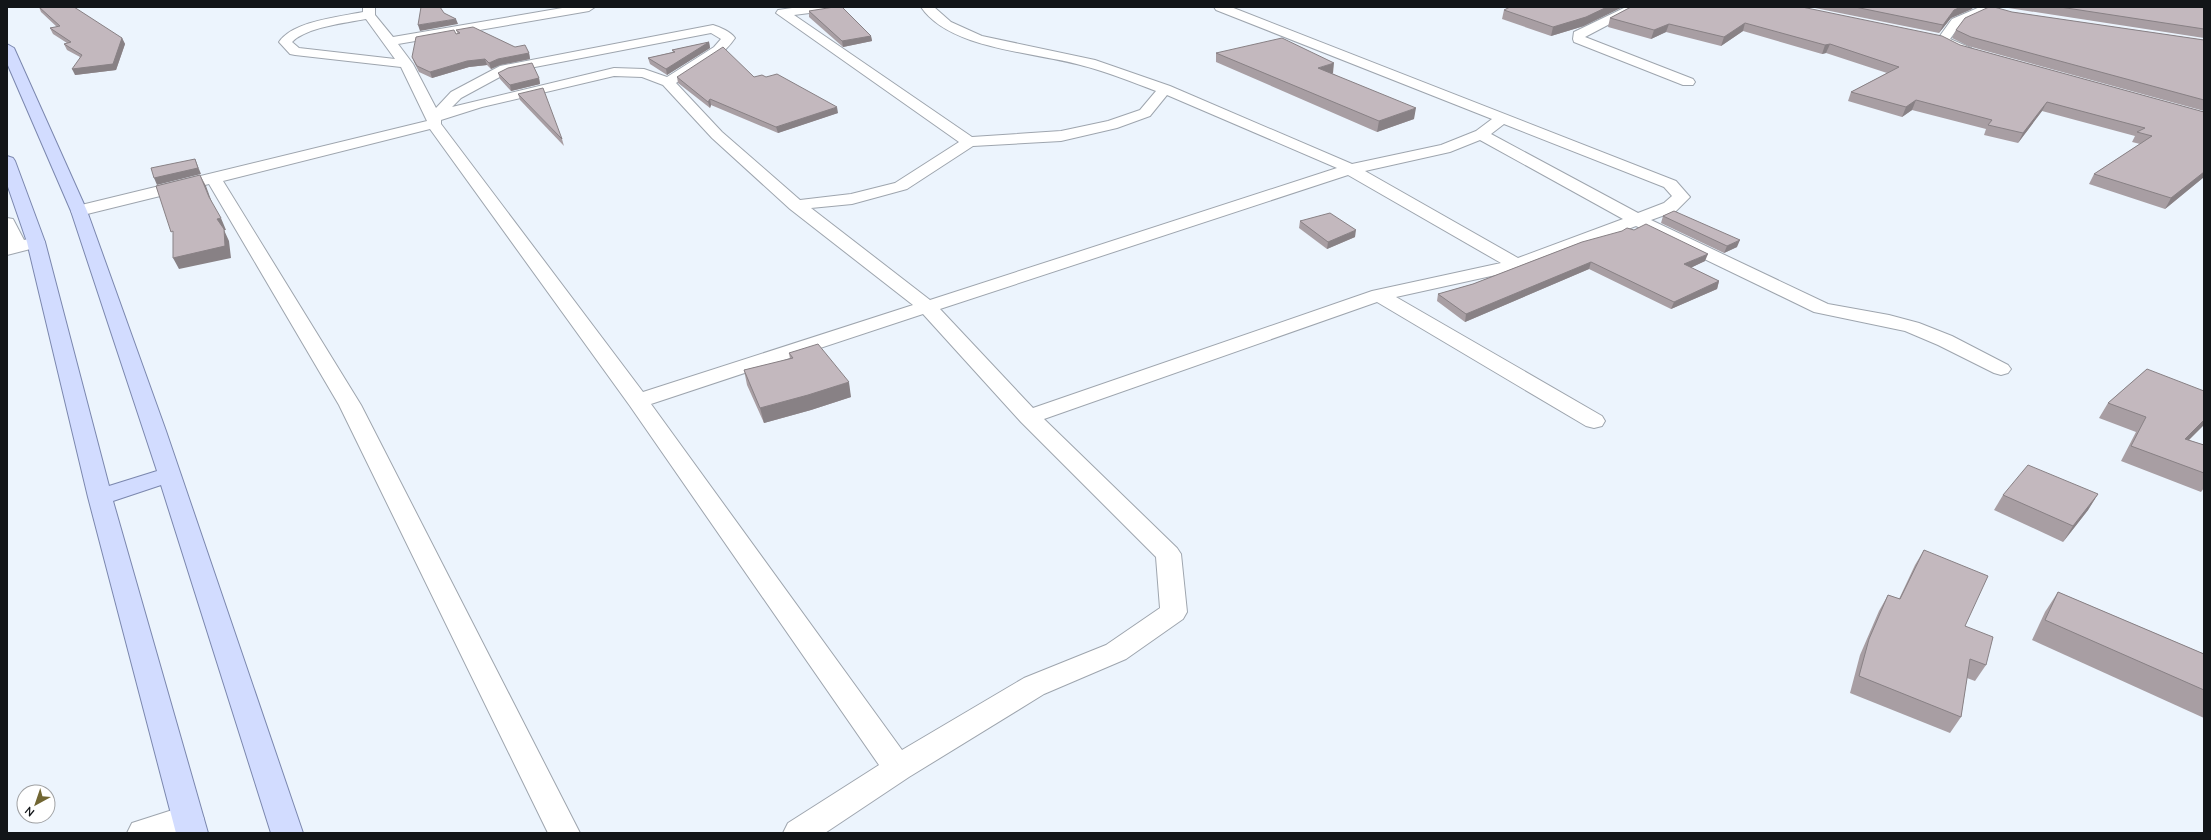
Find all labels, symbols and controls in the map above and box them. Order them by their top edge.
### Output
north arrow [16,784,56,824]
text: N [22,803,38,820]

